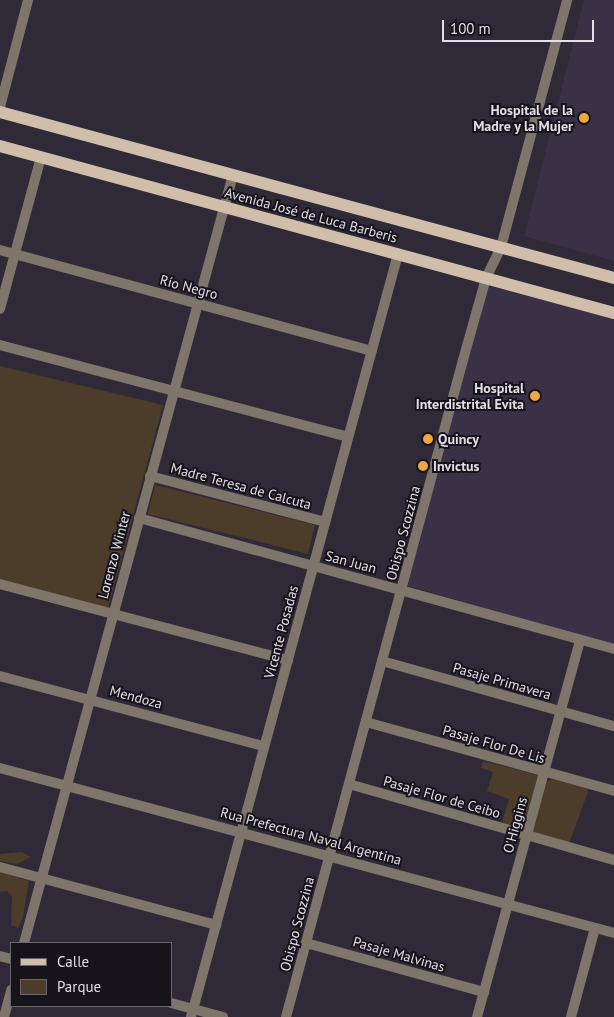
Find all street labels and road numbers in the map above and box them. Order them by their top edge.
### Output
street label: Avenida José de Luca Barberis [223,184,399,246]
street label: Río Negro [158,271,220,303]
street label: Madre Teresa de Calcuta [169,459,313,513]
street label: Obispo Scozzina [382,484,424,582]
street label: Lorenzo Winter [94,509,134,601]
street label: San Juan [324,547,378,577]
street label: Vicente Posadas [260,583,302,681]
street label: Pasaje Primavera [451,659,553,703]
street label: Mendoza [108,682,164,712]
street label: Pasaje Flor De Lis [441,721,547,767]
street label: Pasaje Flor de Ceibo [382,772,502,822]
street label: O'Higgins [499,795,531,855]
street label: Rua Prefectura Naval Argentina [218,804,404,868]
street label: Obispo Scozzina [276,875,318,973]
street label: Pasaje Malvinas [351,933,447,975]

